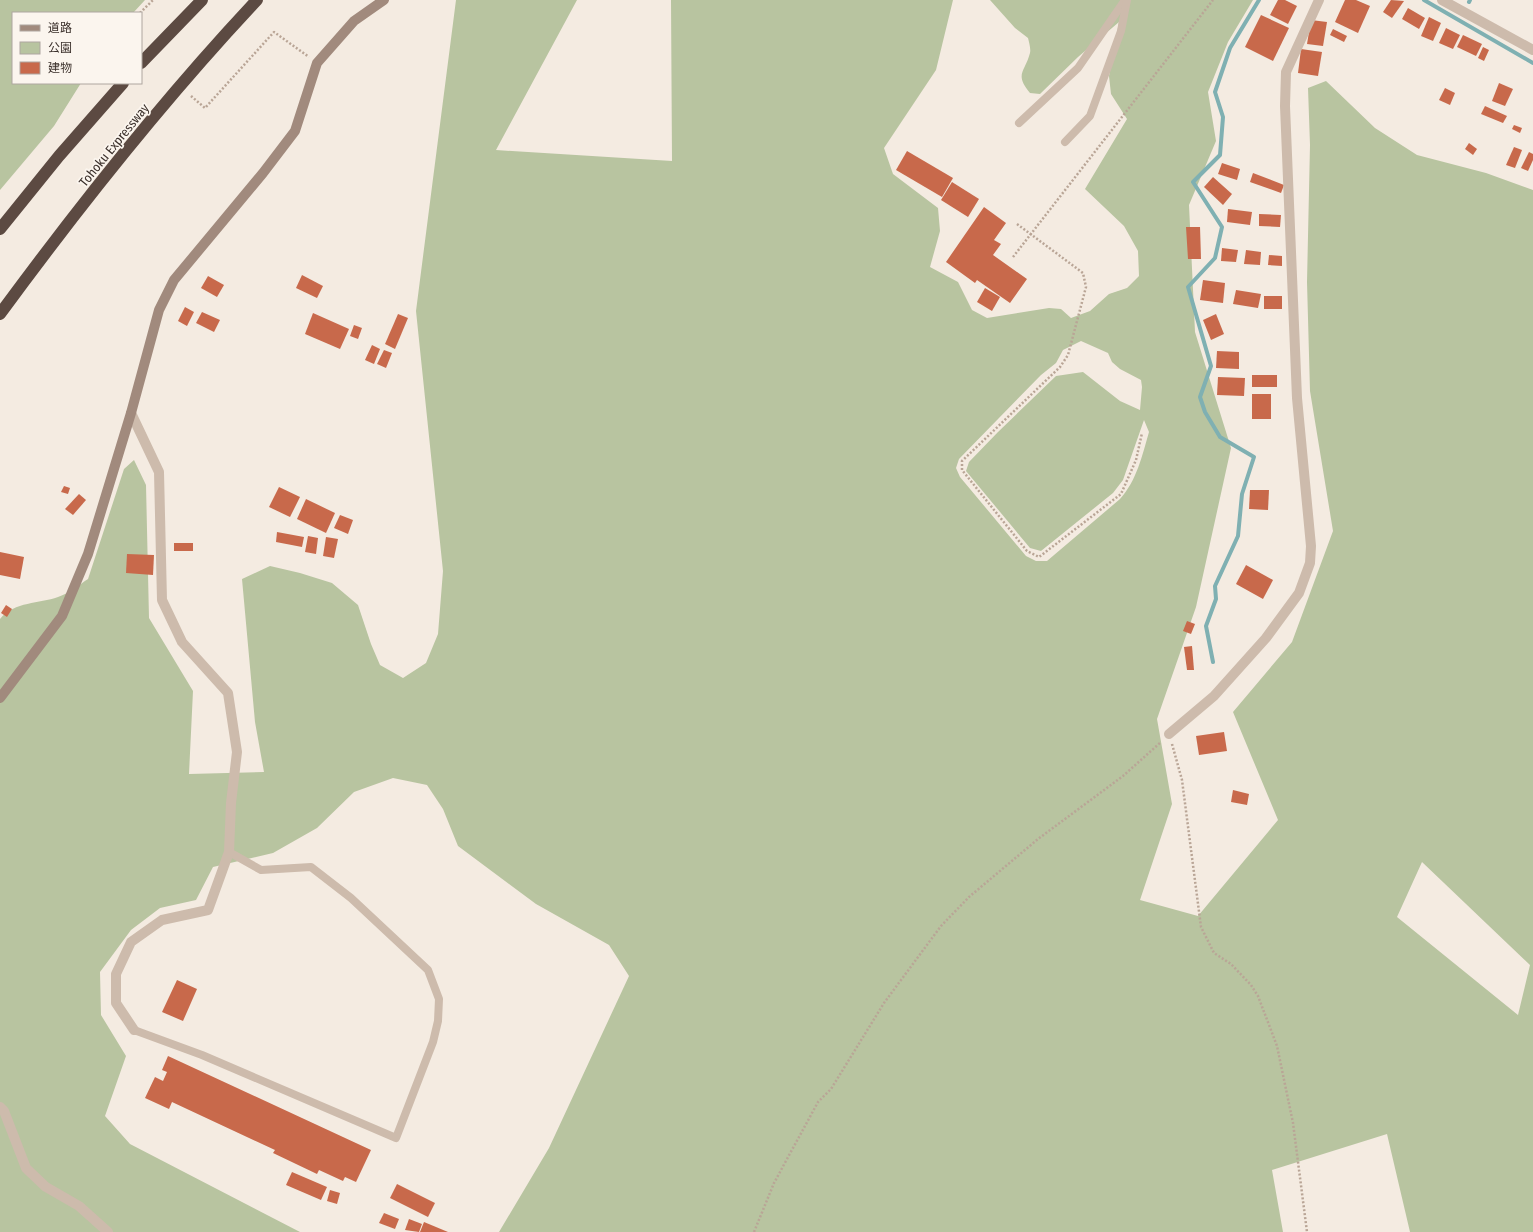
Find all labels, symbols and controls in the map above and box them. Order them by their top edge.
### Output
legend [12,12,142,84]
text: 道路 [48,21,72,35]
text: 公園 [48,41,72,55]
text: 建物 [48,61,72,75]
street label: Tohoku Expressway [76,100,152,189]

